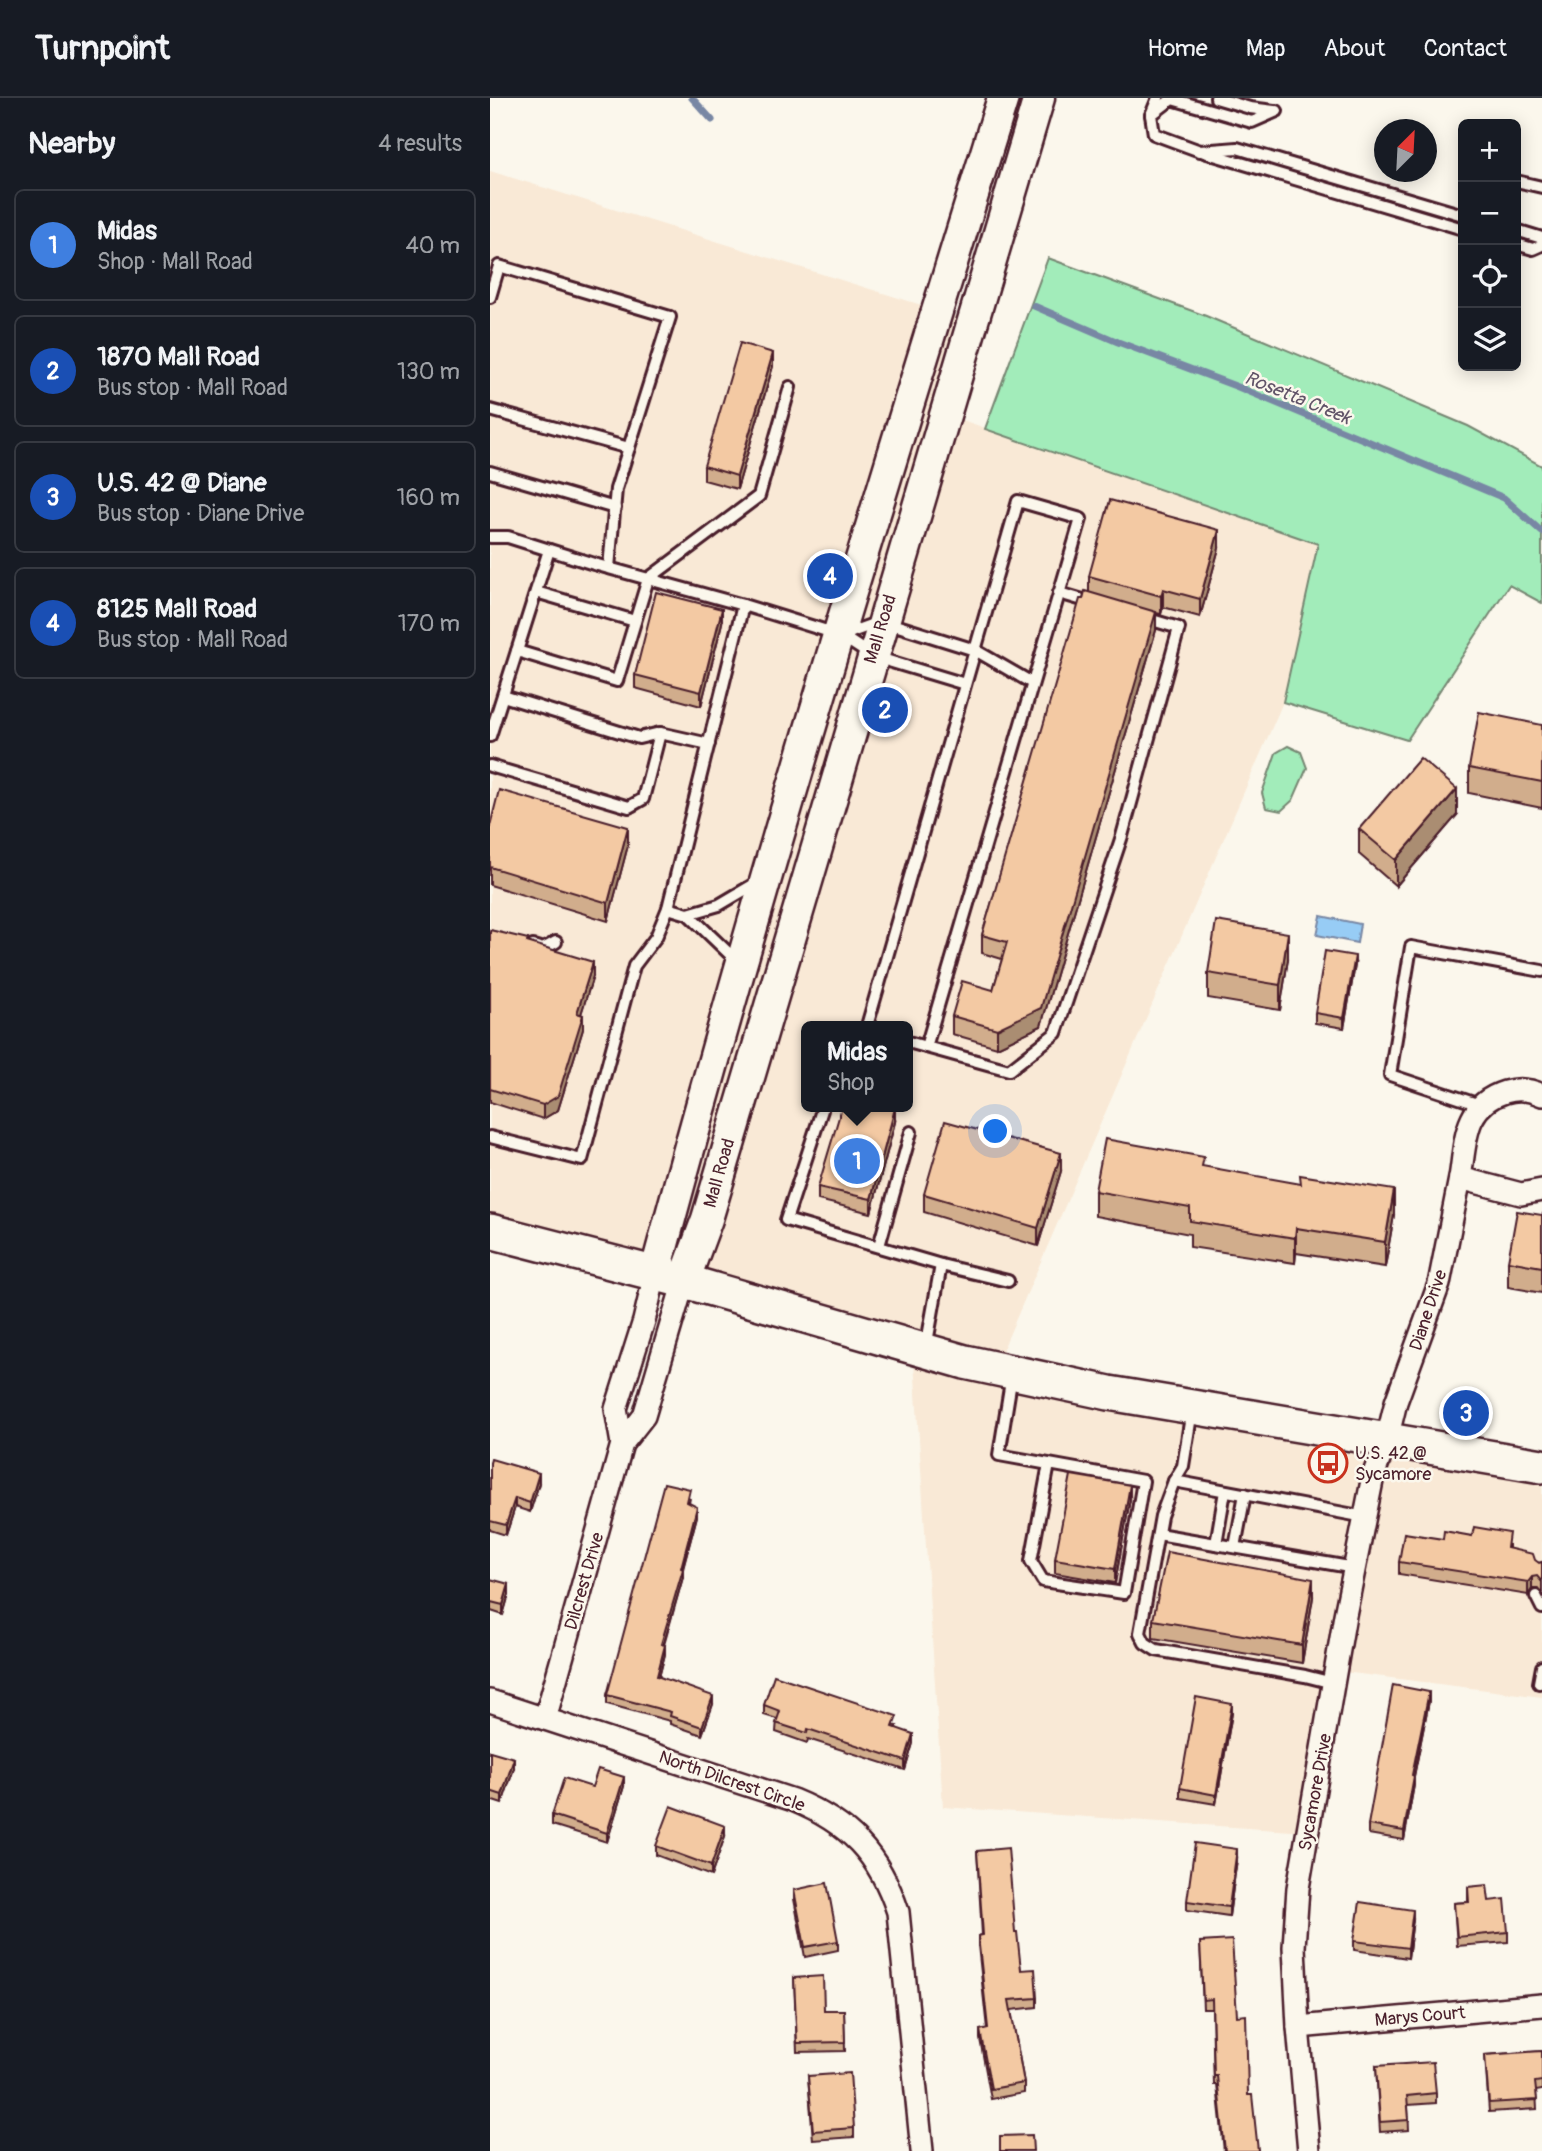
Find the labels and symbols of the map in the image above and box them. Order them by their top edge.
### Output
north arrow [1374,119,1437,182]
water label: Rosetta Creek [1241,366,1356,431]
pin: 4 [807,550,853,602]
street label: Mall Road [859,592,902,667]
pin: 2 [862,684,908,736]
your location [978,1114,1012,1148]
pin: 1 [834,1135,880,1187]
street label: Mall Road [699,1136,740,1210]
street label: Diane Drive [1405,1267,1452,1354]
pin: 3 [1443,1387,1489,1439]
bus stop icon: U.S. 42 @ Sycamore [1307,1442,1349,1484]
place label: U.S. 42 @ Sycamore [1355,1442,1431,1486]
street label: Dilcrest Drive [560,1530,609,1633]
street label: Sycamore Drive [1294,1732,1337,1852]
street label: North Dilcrest Circle [656,1746,808,1817]
street label: Marys Court [1374,2001,1467,2032]

